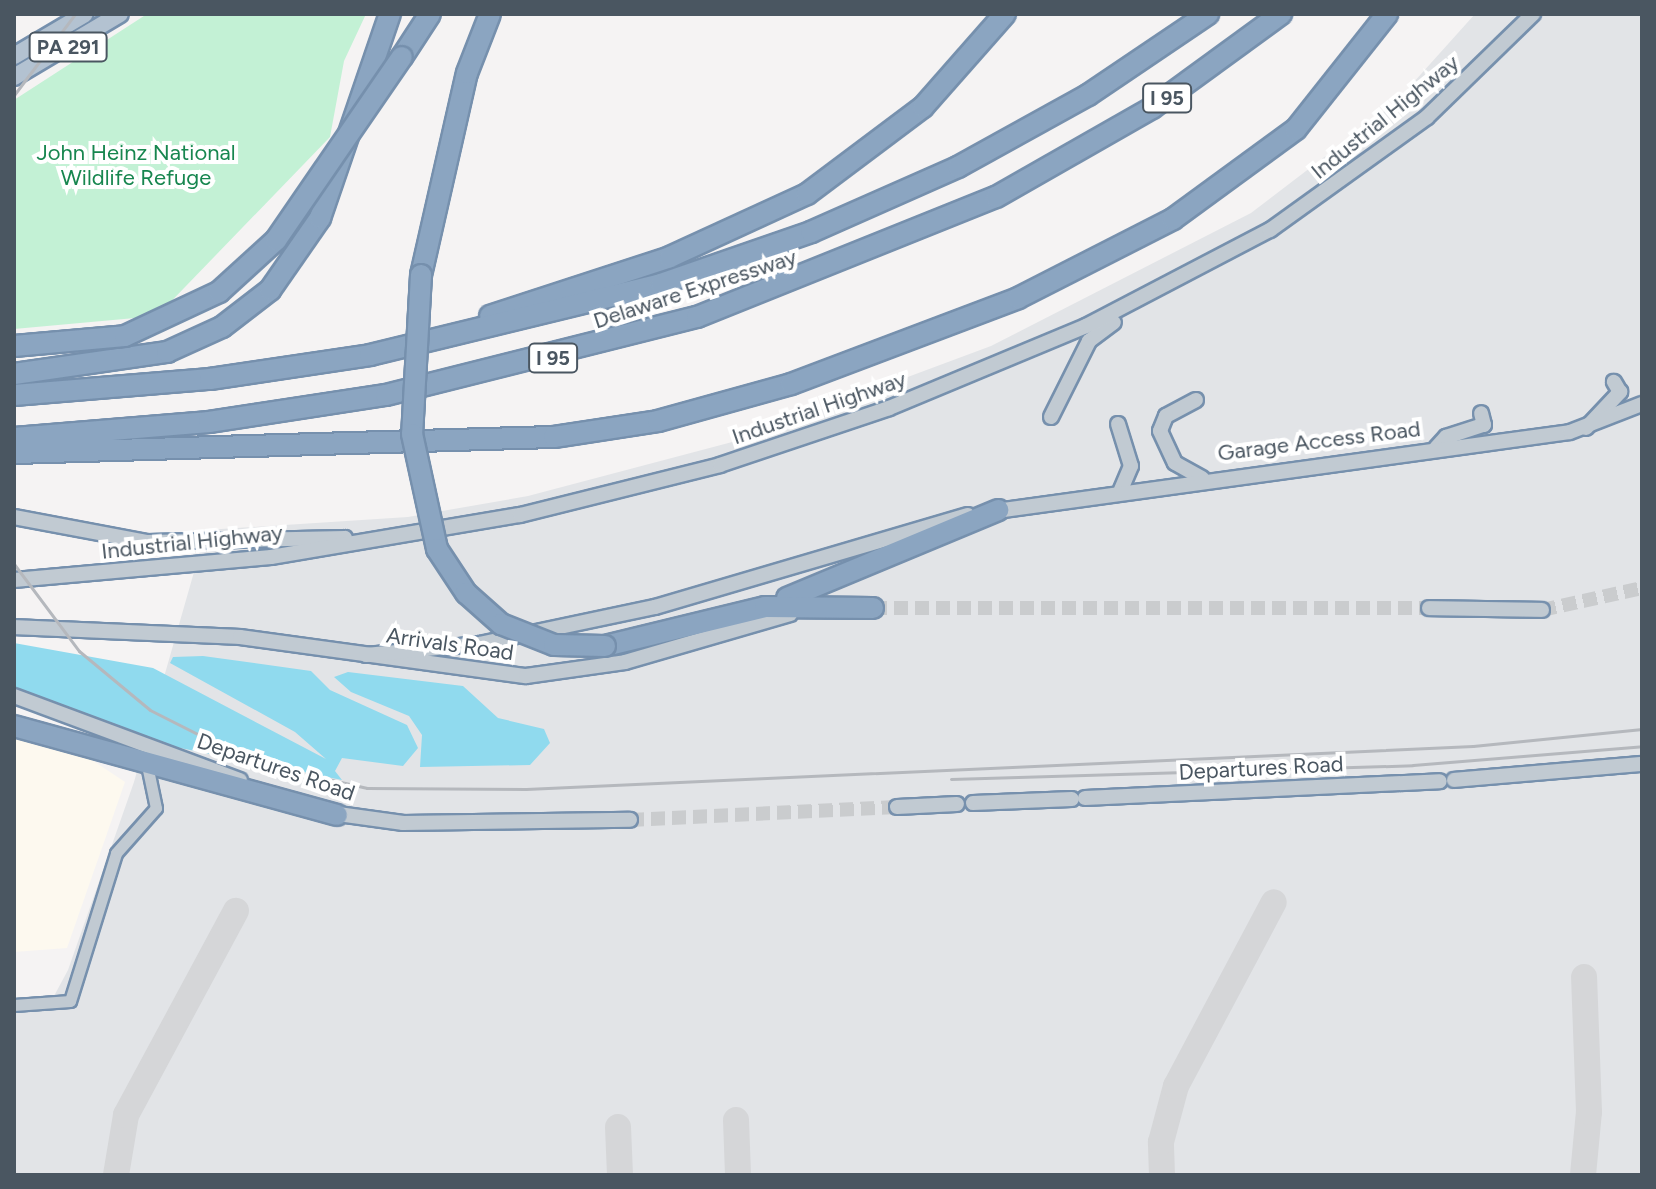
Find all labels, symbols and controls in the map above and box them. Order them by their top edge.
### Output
road number: PA 291 [28,31,108,63]
street label: Industrial Highway [1306,49,1464,185]
road number: I 95 [1141,82,1193,114]
park label: John Heinz National Wildlife Refuge [37,139,235,190]
street label: Delaware Expressway [590,244,800,334]
road number: I 95 [527,342,579,374]
street label: Industrial Highway [729,366,909,450]
street label: Garage Access Road [1216,415,1422,467]
street label: Industrial Highway [100,519,284,565]
street label: Arrivals Road [385,622,515,666]
street label: Departures Road [194,728,358,806]
street label: Departures Road [1178,750,1344,786]

